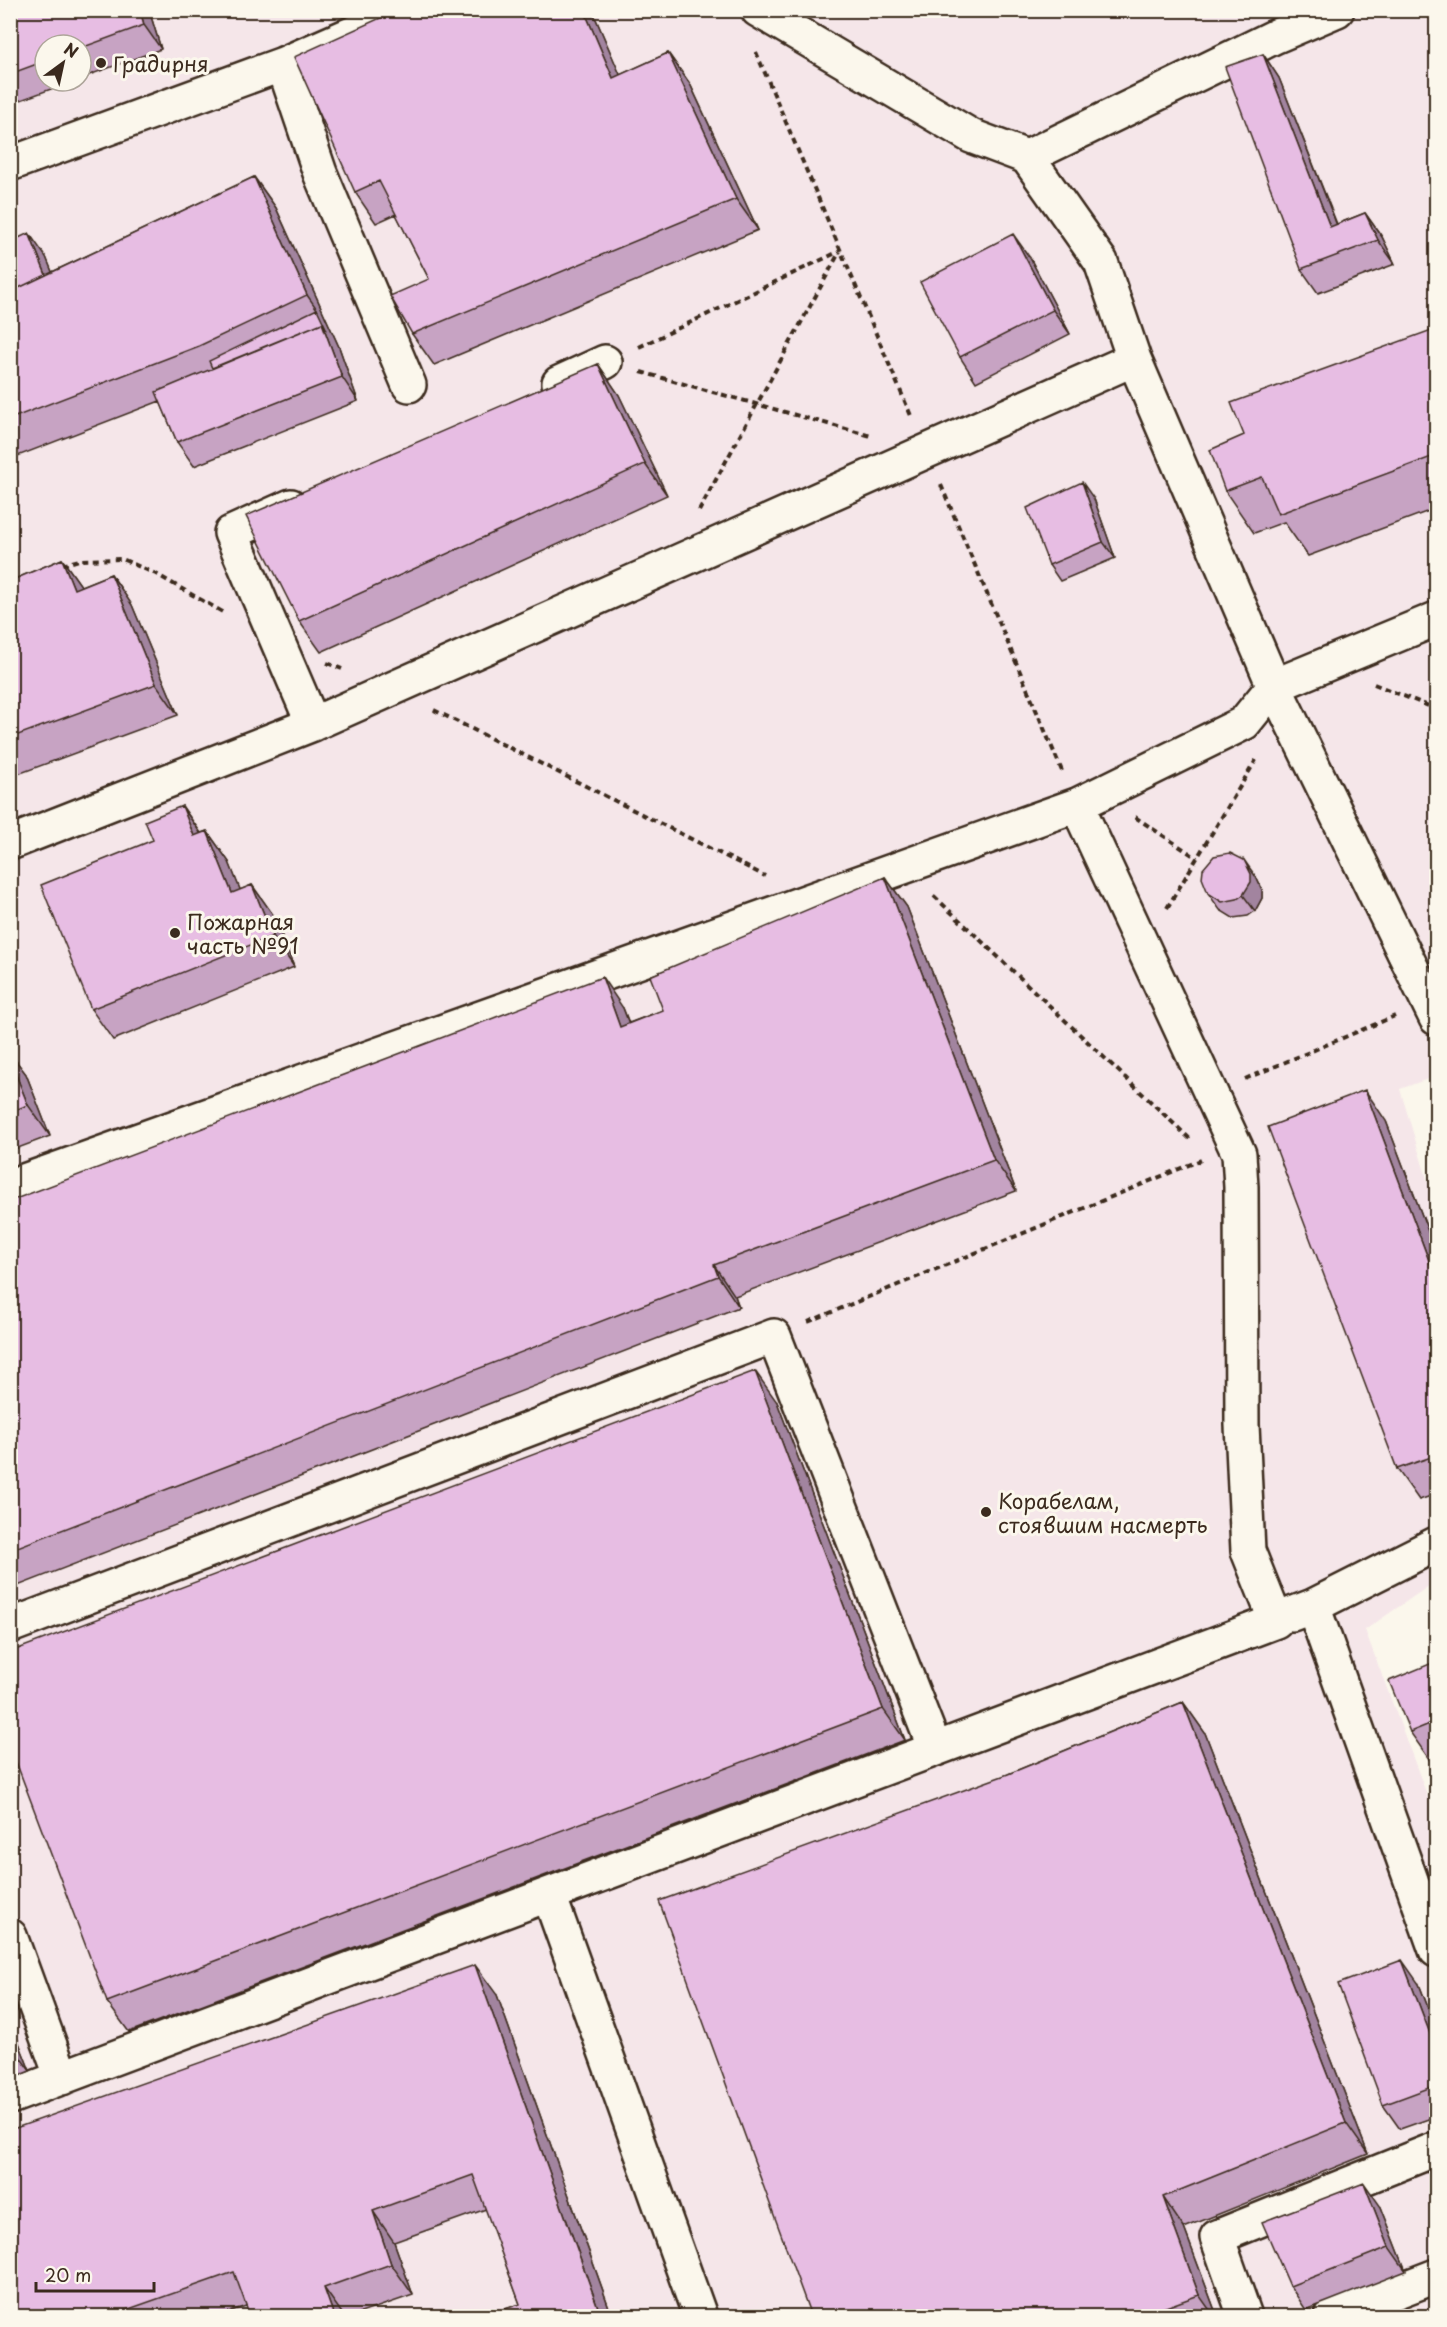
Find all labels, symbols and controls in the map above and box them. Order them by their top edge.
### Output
north arrow [33,33,93,93]
text: N [60,36,84,63]
place label: Градирня [113,47,209,79]
marker: Градирня [94,56,108,70]
place label: Пожарная часть №91 [187,905,299,961]
marker: Пожарная часть №91 [168,926,182,940]
place label: Корабелам, стоявшим насмерть [998,1484,1207,1540]
marker: Корабелам, стоявшим насмерть [979,1505,993,1519]
scale bar [36,2255,154,2293]
text: 20 m [45,2261,91,2288]

